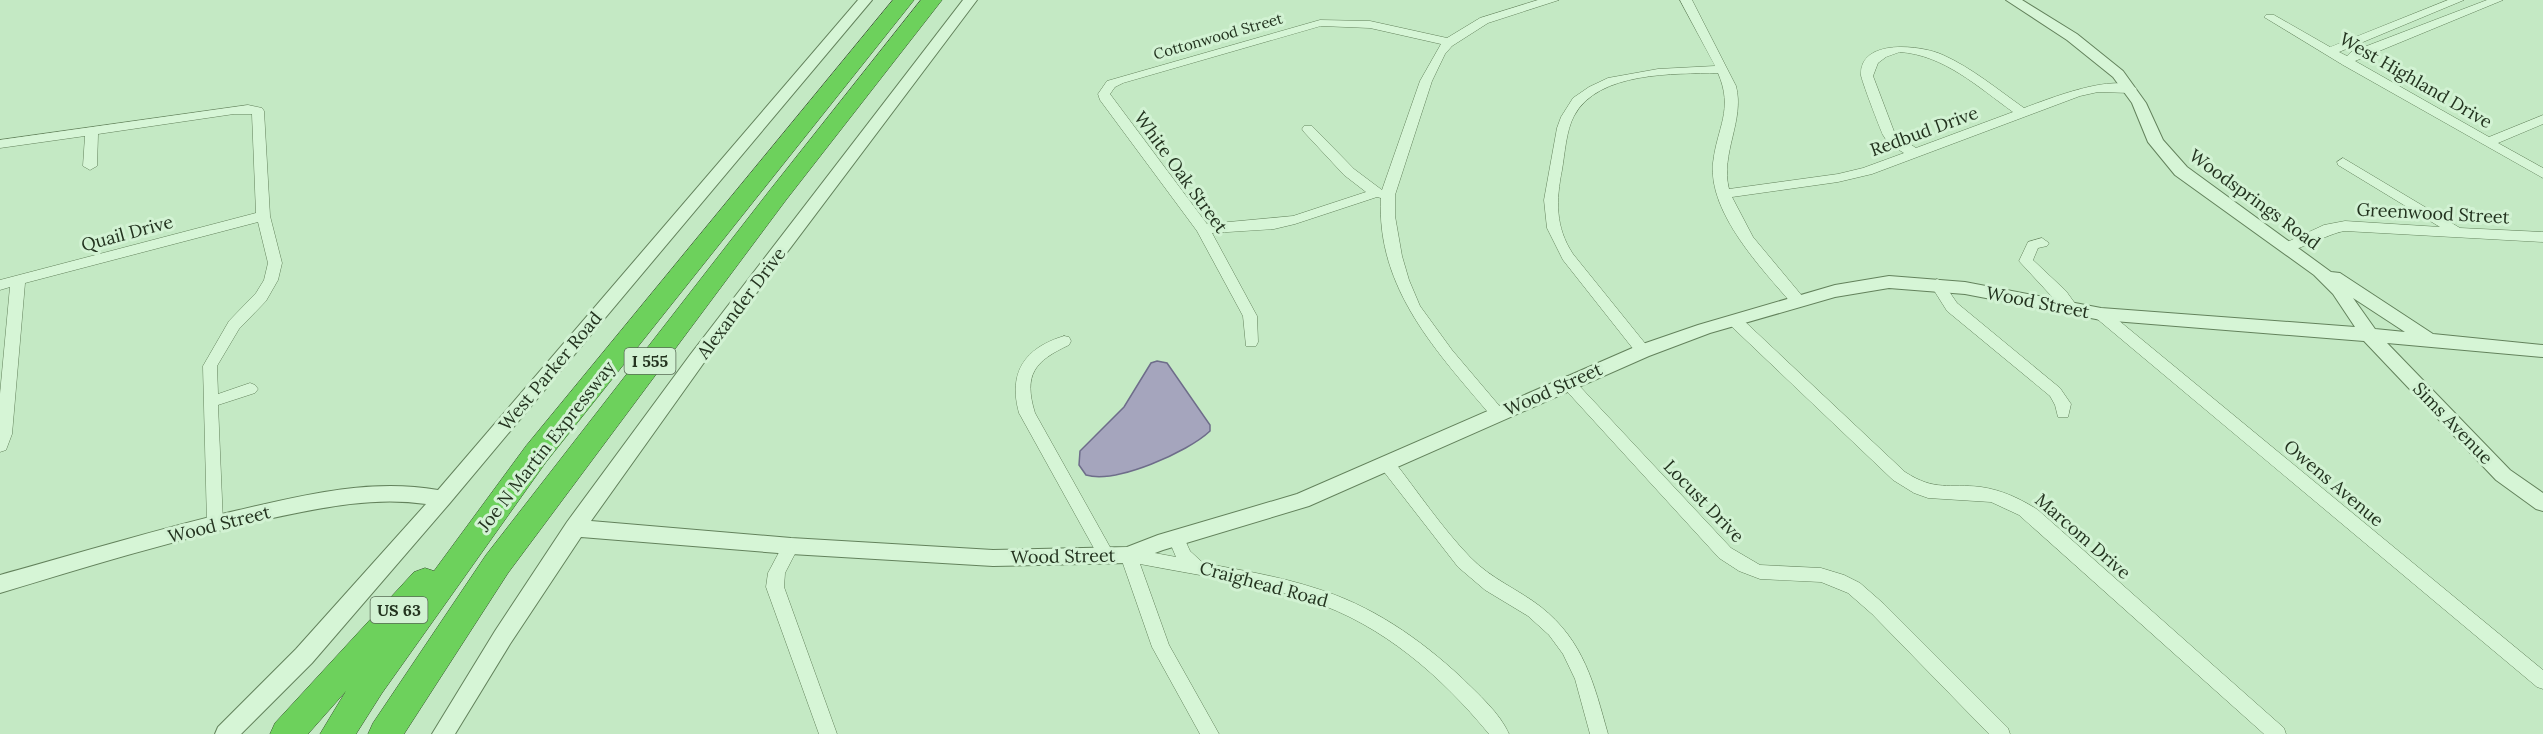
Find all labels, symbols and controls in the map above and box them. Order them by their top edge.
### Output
street label: Cottonwood Street [1151,8,1285,64]
street label: West Highland Drive [2335,27,2497,133]
street label: Redbud Drive [1867,101,1981,161]
street label: White Oak Street [1129,107,1233,237]
street label: Woodsprings Road [2185,144,2325,254]
street label: Greenwood Street [2356,198,2510,228]
street label: Quail Drive [79,210,176,256]
street label: Alexander Drive [691,243,791,364]
street label: Wood Street [1984,281,2092,323]
street label: West Parker Road [494,307,607,435]
road number: I 555 [624,348,676,374]
street label: Joe N Martin Expressway [472,356,620,537]
street label: Wood Street [1500,357,1606,421]
street label: Sims Avenue [2408,377,2498,469]
street label: Owens Avenue [2279,435,2389,532]
street label: Locust Drive [1659,455,1749,547]
street label: Marcom Drive [2030,488,2136,584]
street label: Wood Street [165,500,273,548]
street label: Wood Street [1010,544,1116,568]
street label: Craighead Road [1197,556,1331,612]
road number: US 63 [370,597,428,623]

